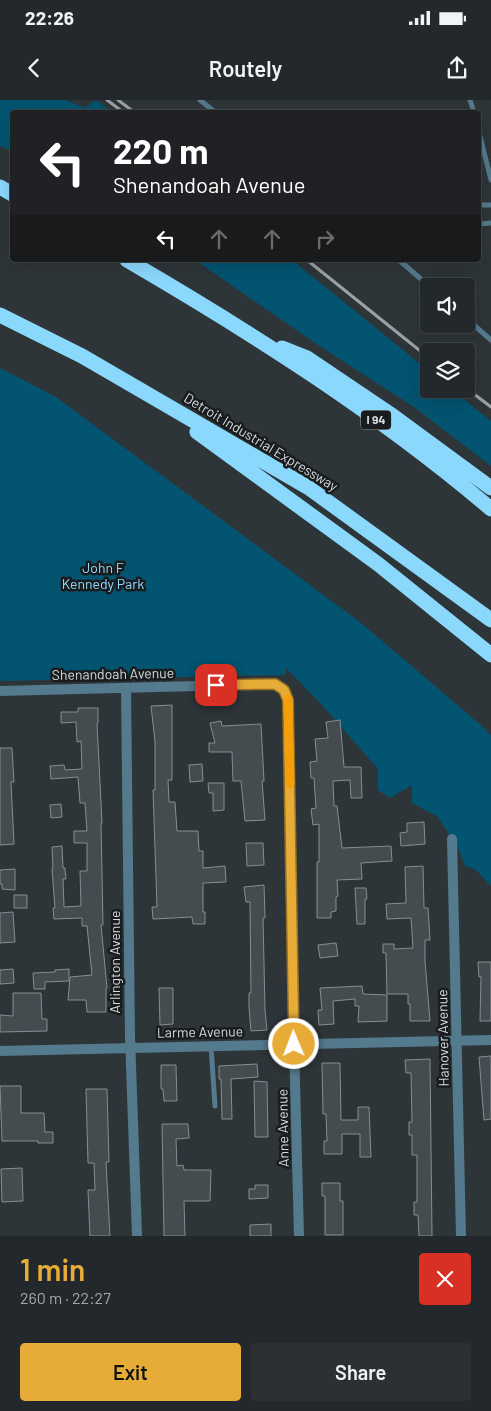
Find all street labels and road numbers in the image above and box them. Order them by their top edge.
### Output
street label: Detroit Industrial Expressway [181,389,342,495]
road number: I 94 [361,410,391,430]
street label: Shenandoah Avenue [52,664,174,683]
street label: Arlington Avenue [106,911,123,1013]
street label: Hanover Avenue [433,989,452,1087]
street label: Larme Avenue [157,1022,243,1041]
street label: Anne Avenue [273,1089,292,1167]

